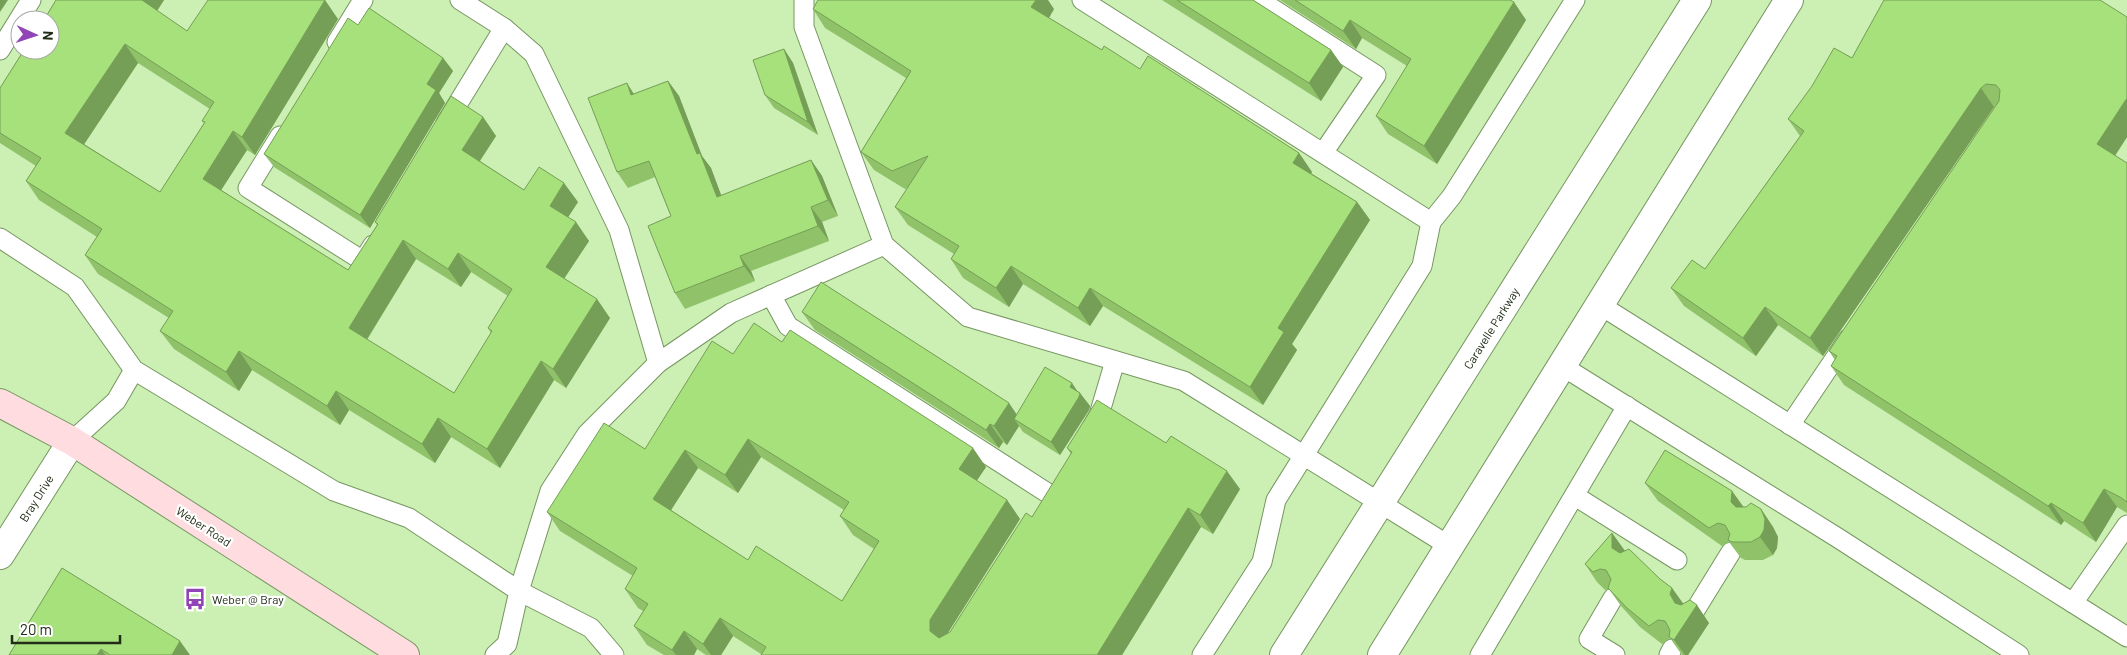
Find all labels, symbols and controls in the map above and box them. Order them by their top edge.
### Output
north arrow [10,10,60,60]
text: N [40,31,57,41]
street label: Caravelle Parkway [1460,284,1522,371]
street label: Bray Drive [16,472,56,524]
street label: Weber Road [174,503,234,549]
bus stop icon: Weber @ Bray [182,586,208,612]
place label: Weber @ Bray [212,592,284,606]
scale bar [12,612,120,644]
text: 20 m [20,620,52,638]

